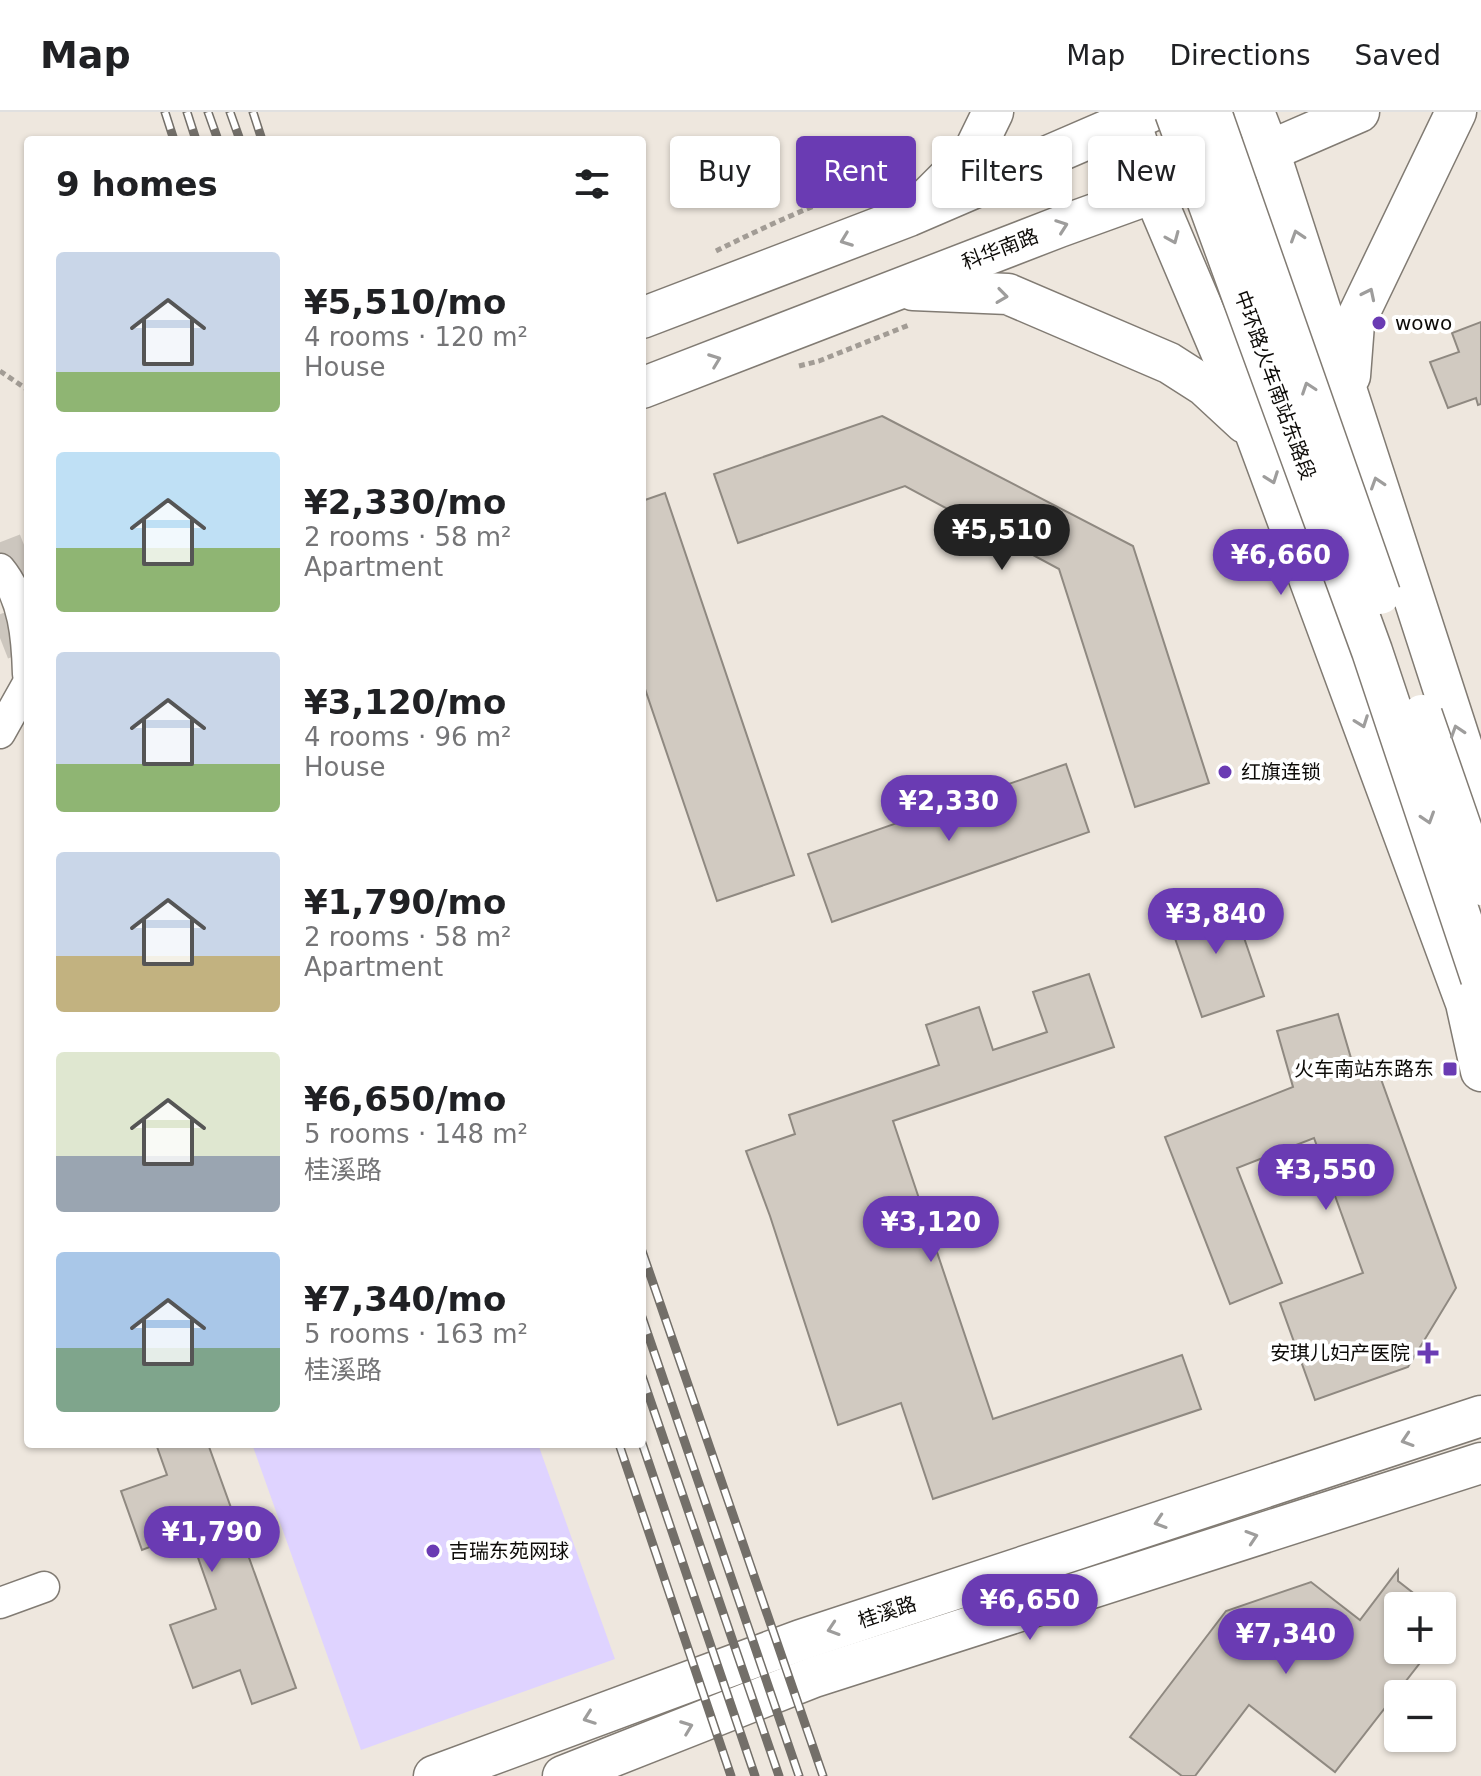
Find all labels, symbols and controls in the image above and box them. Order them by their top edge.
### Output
text: Map [40,33,131,77]
text: Map [1066,39,1125,72]
text: Directions [1169,39,1310,72]
text: Saved [1354,39,1441,72]
chip: Buy [670,136,780,208]
chip: Rent [796,136,916,208]
chip: Filters [932,136,1072,208]
chip: New [1088,136,1205,208]
icon: filters [570,162,614,206]
text: 9 homes [56,164,218,204]
one-way arrow [1054,219,1068,236]
street label: 科华南路 [958,223,1042,275]
one-way arrow [840,230,854,247]
one-way arrow [1163,230,1180,244]
one-way arrow [1290,230,1306,244]
text: ¥5,510/mo [304,282,506,322]
icon: home [120,284,216,380]
one-way arrow [996,287,1009,304]
street label: 中环路火车南站东路段 [1230,287,1320,483]
one-way arrow [1359,287,1375,302]
place label: wowo [1395,311,1452,335]
marker: wowo [1370,314,1388,332]
text: 4 rooms · 120 m² [304,322,528,352]
text: House [304,352,385,382]
one-way arrow [707,353,721,370]
one-way arrow [1301,382,1318,396]
one-way arrow [1262,470,1279,484]
one-way arrow [1370,477,1386,491]
text: ¥2,330/mo [304,482,506,522]
icon: home [120,484,216,580]
pin: ¥5,510 [937,504,1067,572]
text: ¥5,510 [952,515,1052,545]
text: 2 rooms · 58 m² [304,522,512,552]
pin: ¥6,660 [1216,529,1346,597]
text: ¥6,660 [1231,540,1331,570]
text: Apartment [304,552,443,582]
text: ¥3,120/mo [304,682,506,722]
icon: home [120,684,216,780]
one-way arrow [1352,714,1369,728]
text: 4 rooms · 96 m² [304,722,512,752]
one-way arrow [1450,724,1466,738]
text: House [304,752,385,782]
place label: 红旗连锁 [1241,760,1321,784]
marker: 红旗连锁 [1216,763,1234,781]
pin: ¥2,330 [884,775,1014,843]
text: ¥2,330 [899,786,999,816]
one-way arrow [1418,810,1434,824]
text: ¥1,790/mo [304,882,506,922]
icon: home [120,884,216,980]
pin: ¥3,840 [1151,888,1281,956]
text: ¥3,840 [1166,899,1266,929]
text: 2 rooms · 58 m² [304,922,512,952]
text: Apartment [304,952,443,982]
place label: 火车南站东路东 [1294,1057,1434,1081]
marker: 火车南站东路东 [1441,1060,1459,1078]
text: ¥6,650/mo [304,1079,506,1119]
icon: home [120,1084,216,1180]
text: 5 rooms · 148 m² [304,1119,528,1149]
pin: ¥3,550 [1261,1144,1391,1212]
text: 桂溪路 [304,1155,382,1185]
text: ¥3,550 [1276,1155,1376,1185]
pin: ¥3,120 [866,1196,996,1264]
text: ¥3,120 [881,1207,981,1237]
text: ¥7,340/mo [304,1279,506,1319]
icon: home [120,1284,216,1380]
text: 5 rooms · 163 m² [304,1319,528,1349]
place label: 安琪儿妇产医院 [1270,1341,1410,1365]
marker: 安琪儿妇产医院 [1417,1342,1439,1364]
text: 桂溪路 [304,1355,382,1385]
one-way arrow [1401,1431,1415,1447]
pin: ¥1,790 [147,1506,277,1574]
one-way arrow [1154,1512,1168,1528]
text: ¥1,790 [162,1517,262,1547]
one-way arrow [1244,1530,1258,1546]
place label: 吉瑞东苑网球 [449,1539,569,1563]
marker: 吉瑞东苑网球 [424,1542,442,1560]
pin: ¥6,650 [965,1574,1095,1642]
text: ¥6,650 [980,1585,1080,1615]
street label: 桂溪路 [855,1591,919,1633]
map controls [1384,1592,1456,1752]
button: + [1384,1592,1456,1664]
pin: ¥7,340 [1221,1608,1351,1676]
text: ¥7,340 [1236,1619,1336,1649]
one-way arrow [827,1620,841,1636]
button: − [1384,1680,1456,1752]
one-way arrow [583,1709,597,1725]
one-way arrow [679,1720,693,1737]

